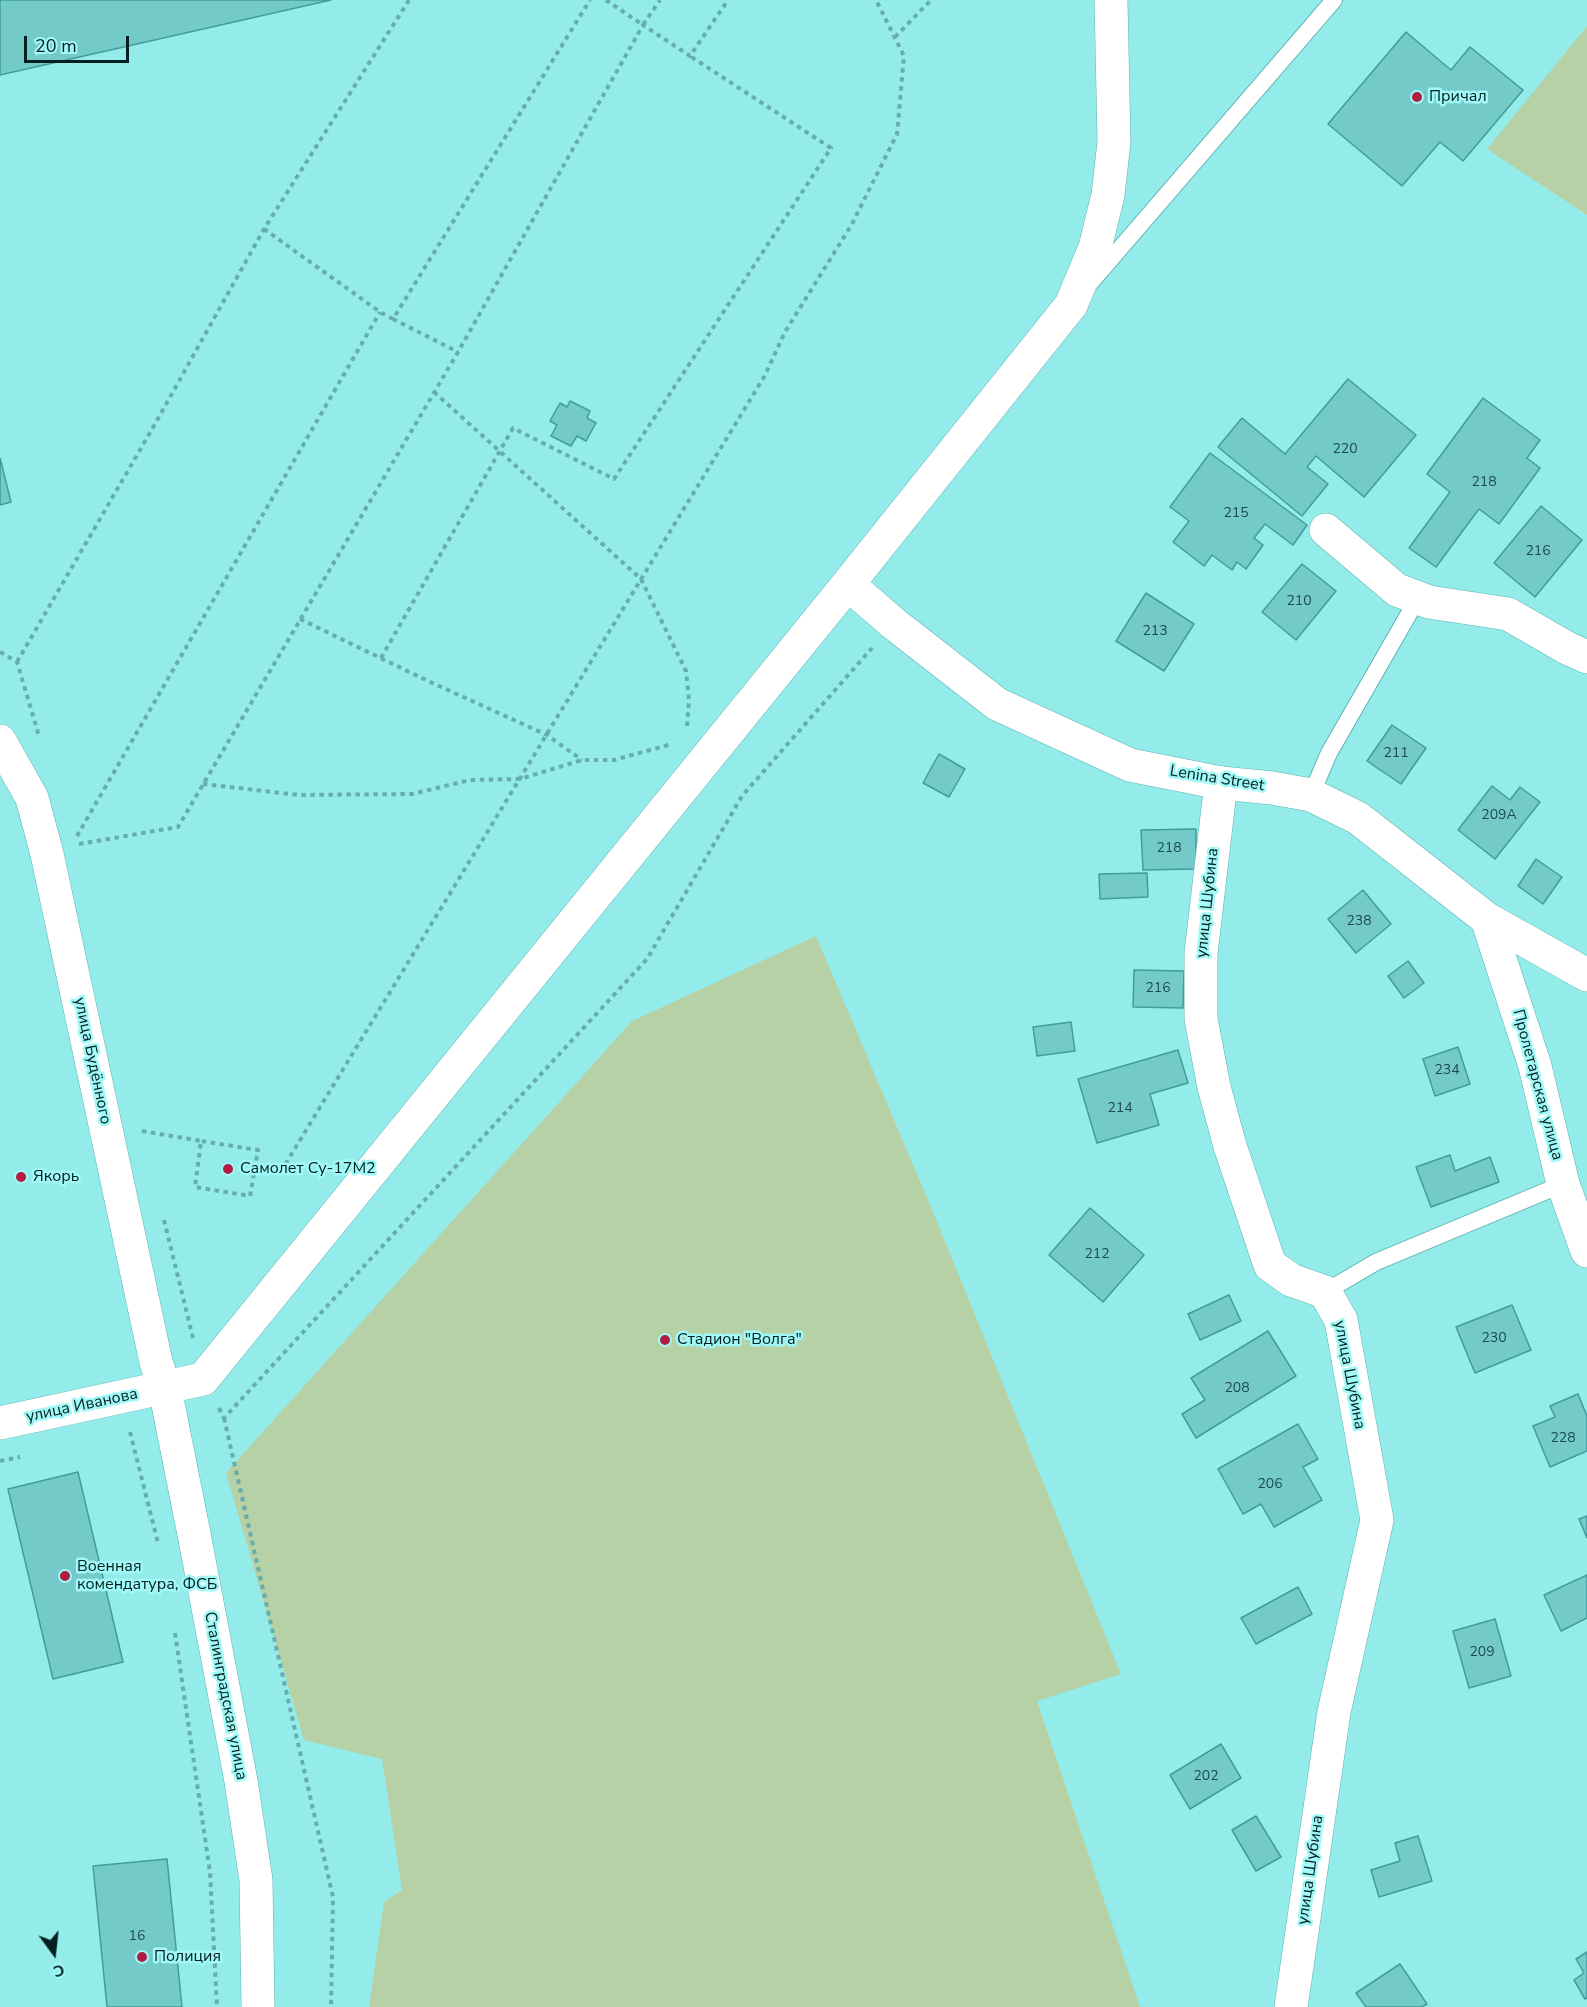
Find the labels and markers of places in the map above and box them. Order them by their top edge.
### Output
place label: Причал [1429,87,1487,107]
marker: Причал [1410,90,1424,104]
place label: Самолет Су-17М2 [240,1159,376,1179]
marker: Самолет Су-17М2 [221,1162,235,1176]
place label: Якорь [33,1167,79,1187]
marker: Якорь [14,1170,28,1184]
place label: Стадион "Волга" [677,1330,802,1350]
marker: Стадион "Волга" [658,1333,672,1347]
place label: Военная комендатура, ФСБ [77,1557,217,1595]
marker: Военная комендатура, ФСБ [58,1569,72,1583]
place label: Полиция [154,1947,221,1967]
marker: Полиция [135,1950,149,1964]

